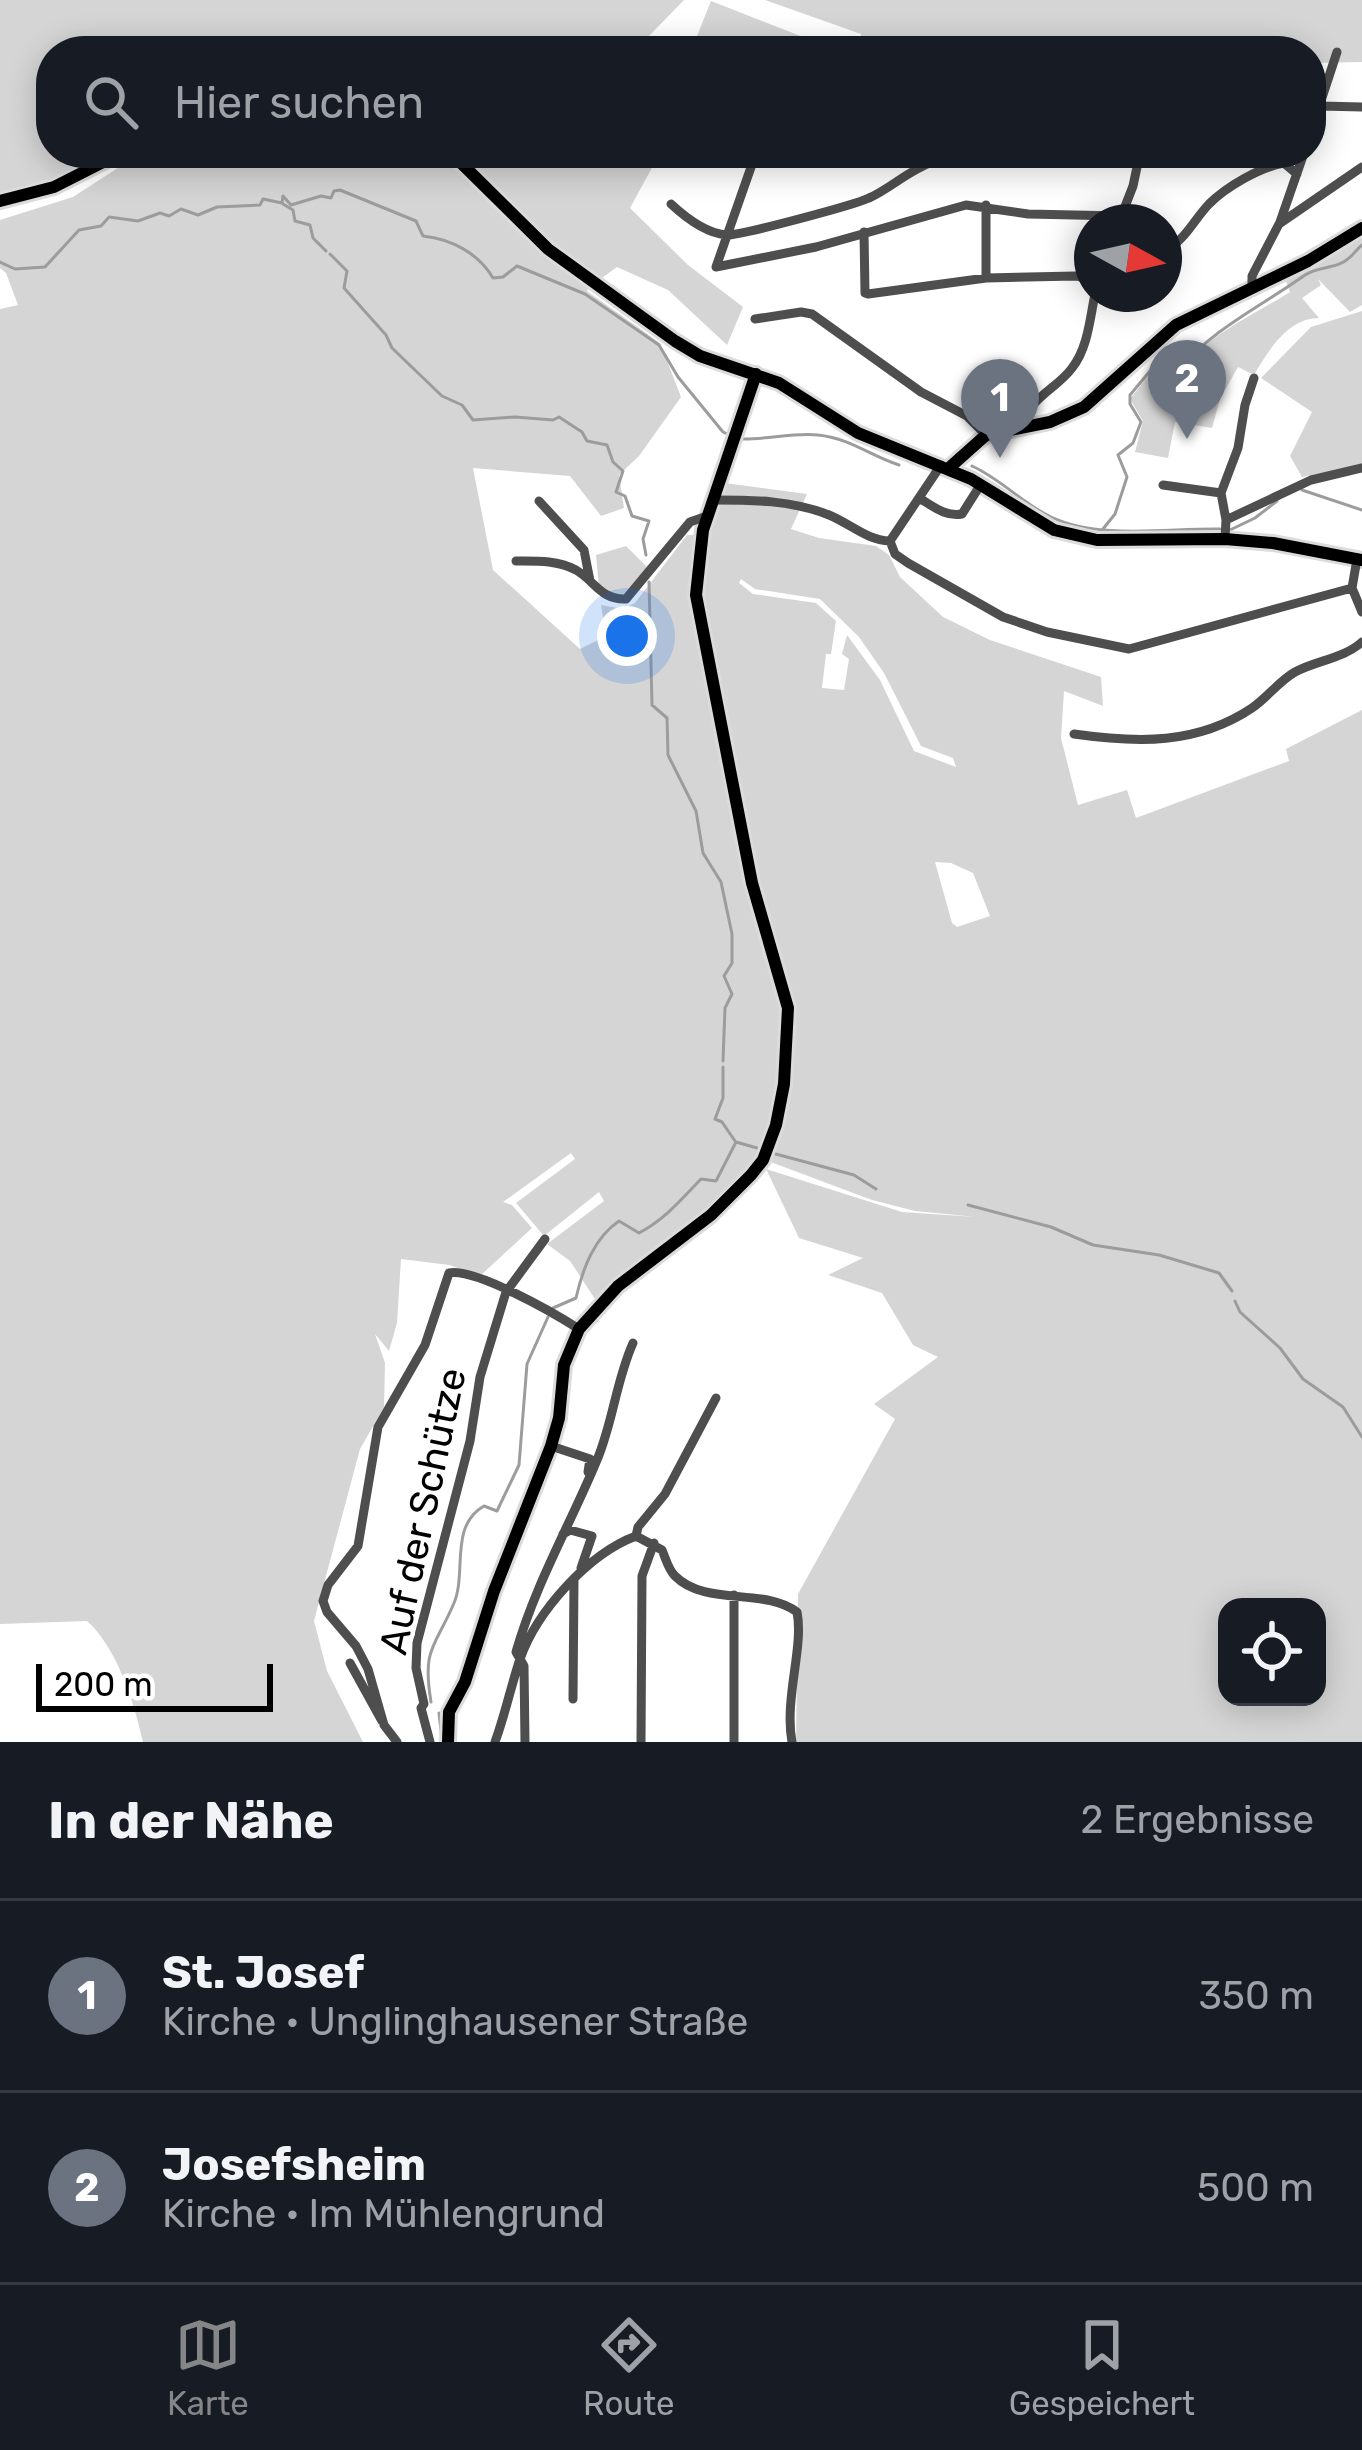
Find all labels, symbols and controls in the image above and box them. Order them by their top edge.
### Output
search box [36,36,1326,168]
icon: search [78,69,144,135]
text: Hier suchen [174,76,424,129]
north arrow [1074,204,1182,312]
pin: 2 [1148,340,1226,439]
pin: 1 [961,359,1039,458]
your location [597,606,657,666]
street label: Auf der Schütze [370,1364,476,1658]
map controls [1218,1598,1326,1706]
button: locate [1218,1598,1326,1706]
scale bar [36,1658,273,1711]
text: 200 m [54,1665,153,1704]
text: In der Nähe [48,1790,334,1851]
text: 2 Ergebnisse [1080,1797,1314,1843]
text: St. Josef [162,1946,364,1999]
text: 1 [77,1973,97,2019]
text: 350 m [1198,1973,1314,2019]
text: Kirche · Unglinghausener Straße [162,1999,748,2045]
text: Josefsheim [162,2138,426,2191]
text: 2 [74,2165,100,2211]
text: 500 m [1197,2165,1314,2211]
text: Kirche · Im Mühlengrund [162,2191,605,2237]
tab: Karte [167,2312,249,2423]
tab: Route [583,2312,675,2423]
tab: Gespeichert [1009,2312,1195,2423]

